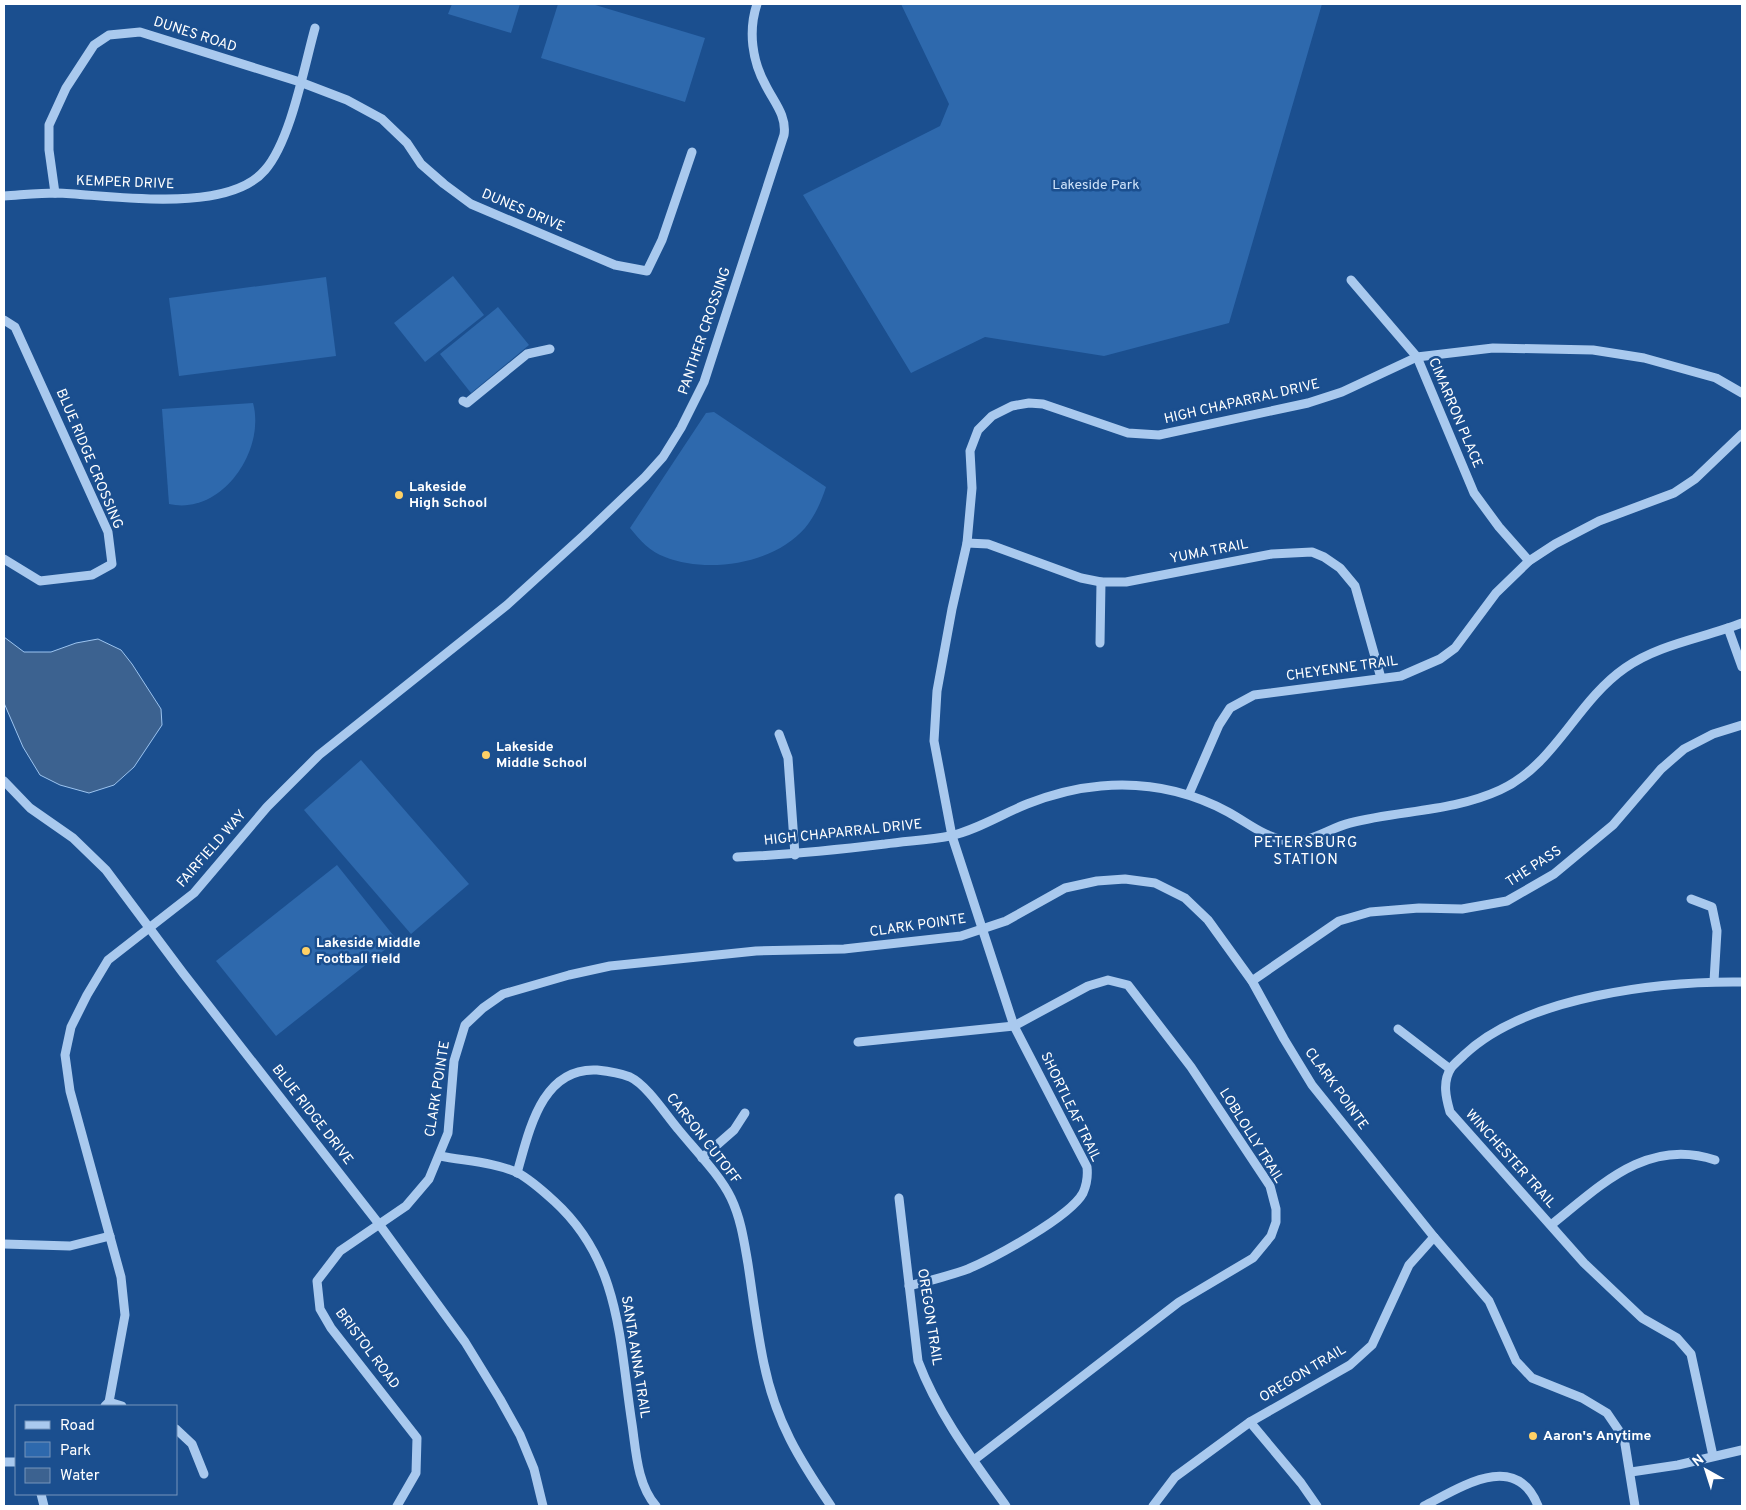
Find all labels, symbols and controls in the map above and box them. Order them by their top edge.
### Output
street label: DUNES ROAD [151,14,239,56]
street label: KEMPER DRIVE [76,173,174,193]
park label: Lakeside Park [1052,177,1140,194]
street label: DUNES DRIVE [479,186,567,236]
street label: PANTHER CROSSING [675,265,735,397]
street label: CIMARRON PLACE [1424,355,1486,471]
street label: HIGH CHAPARRAL DRIVE [1163,376,1321,428]
street label: BLUE RIDGE CROSSING [52,386,126,532]
place label: Lakeside High School [409,479,487,512]
marker: Lakeside High School [393,489,405,501]
street label: YUMA TRAIL [1168,536,1250,568]
street label: CHEYENNE TRAIL [1285,653,1399,685]
place label: Lakeside Middle School [496,739,587,772]
marker: Lakeside Middle School [480,749,492,761]
street label: FAIRFIELD WAY [174,807,250,891]
street label: HIGH CHAPARRAL DRIVE [763,816,923,850]
district label: PETERSBURG STATION [1254,834,1358,870]
street label: THE PASS [1503,843,1565,891]
street label: CLARK POINTE [869,911,967,941]
place label: Lakeside Middle Football field [316,935,421,968]
marker: Lakeside Middle Football field [300,945,312,957]
street label: CLARK POINTE [422,1040,454,1138]
street label: CLARK POINTE [1301,1045,1371,1133]
street label: SHORTLEAF TRAIL [1036,1050,1104,1165]
street label: BLUE RIDGE DRIVE [268,1062,356,1168]
street label: LOBLOLLY TRAIL [1215,1085,1287,1187]
street label: CARSON CUTOFF [662,1090,744,1188]
street label: WINCHESTER TRAIL [1461,1106,1559,1212]
street label: OREGON TRAIL [913,1267,945,1367]
street label: SANTA ANNA TRAIL [617,1295,653,1420]
street label: BRISTOL ROAD [331,1305,403,1393]
street label: OREGON TRAIL [1257,1341,1349,1406]
legend [15,1405,178,1495]
text: Road [60,1417,95,1436]
place label: Aaron's Anytime [1543,1428,1652,1445]
marker: Aaron's Anytime [1527,1430,1539,1442]
text: Park [60,1442,91,1461]
north arrow [1681,1445,1731,1495]
text: N [1690,1451,1708,1471]
text: Water [60,1467,100,1486]

